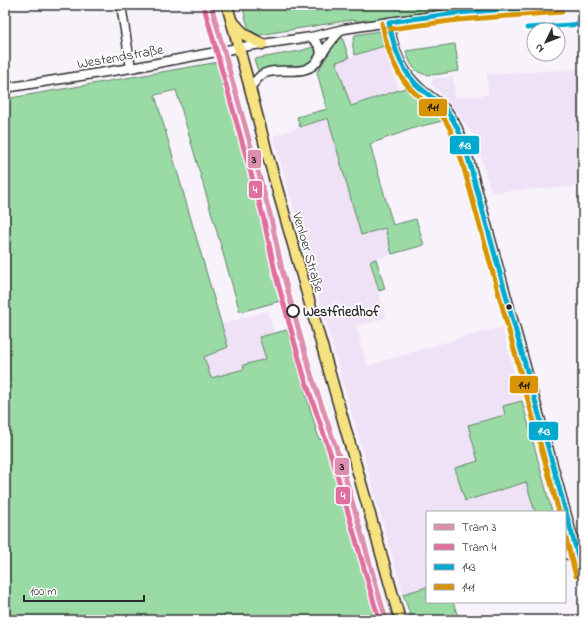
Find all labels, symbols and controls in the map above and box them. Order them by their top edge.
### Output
north arrow [526,22,566,62]
street label: Westendstraße [75,39,166,75]
text: N [531,40,548,56]
line badge: 141 [418,98,448,117]
text: 141 [427,100,439,116]
line badge: 143 [449,135,480,155]
text: 143 [459,138,472,154]
line badge: 3 [247,149,262,169]
text: 3 [251,152,257,168]
line badge: 4 [248,180,263,199]
text: 4 [252,182,258,198]
street label: Venloer Straße [286,209,329,296]
place label: Westfriedhof [303,302,380,323]
unlabelled marker [504,302,514,312]
marker: Westfriedhof [286,304,300,318]
line badge: 141 [509,375,539,394]
text: 141 [518,378,530,394]
line badge: 143 [528,421,559,441]
text: 143 [538,424,551,440]
line badge: 3 [334,457,350,476]
text: 3 [339,459,345,475]
line badge: 4 [335,486,351,505]
text: 4 [340,488,346,504]
legend [426,511,566,603]
text: Tram 3 [462,519,496,537]
text: Tram 4 [462,539,496,557]
text: 143 [462,559,476,577]
scale bar [24,577,144,603]
text: 141 [462,579,475,597]
text: 100 m [30,583,57,601]

